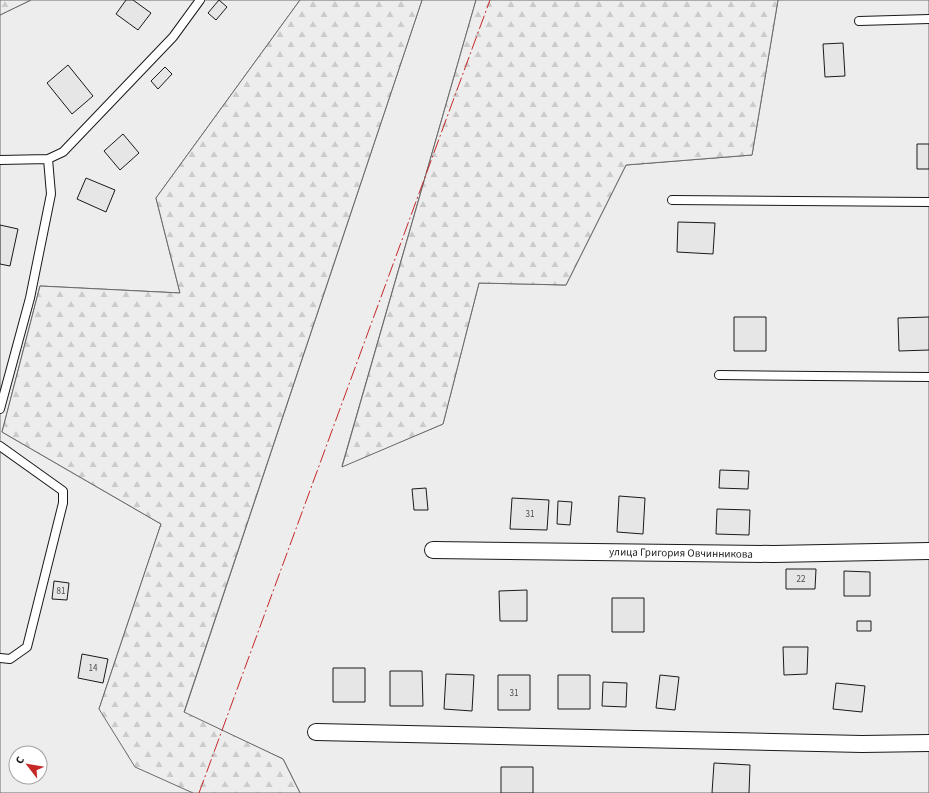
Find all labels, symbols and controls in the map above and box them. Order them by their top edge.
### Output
house number: 31 [526,508,534,521]
street label: улица Григория Овчинникова [609,544,753,562]
house number: 22 [797,573,806,586]
house number: 81 [57,585,65,598]
house number: 14 [89,662,98,675]
house number: 31 [510,687,518,700]
north arrow [8,745,48,785]
text: С [12,753,28,767]

